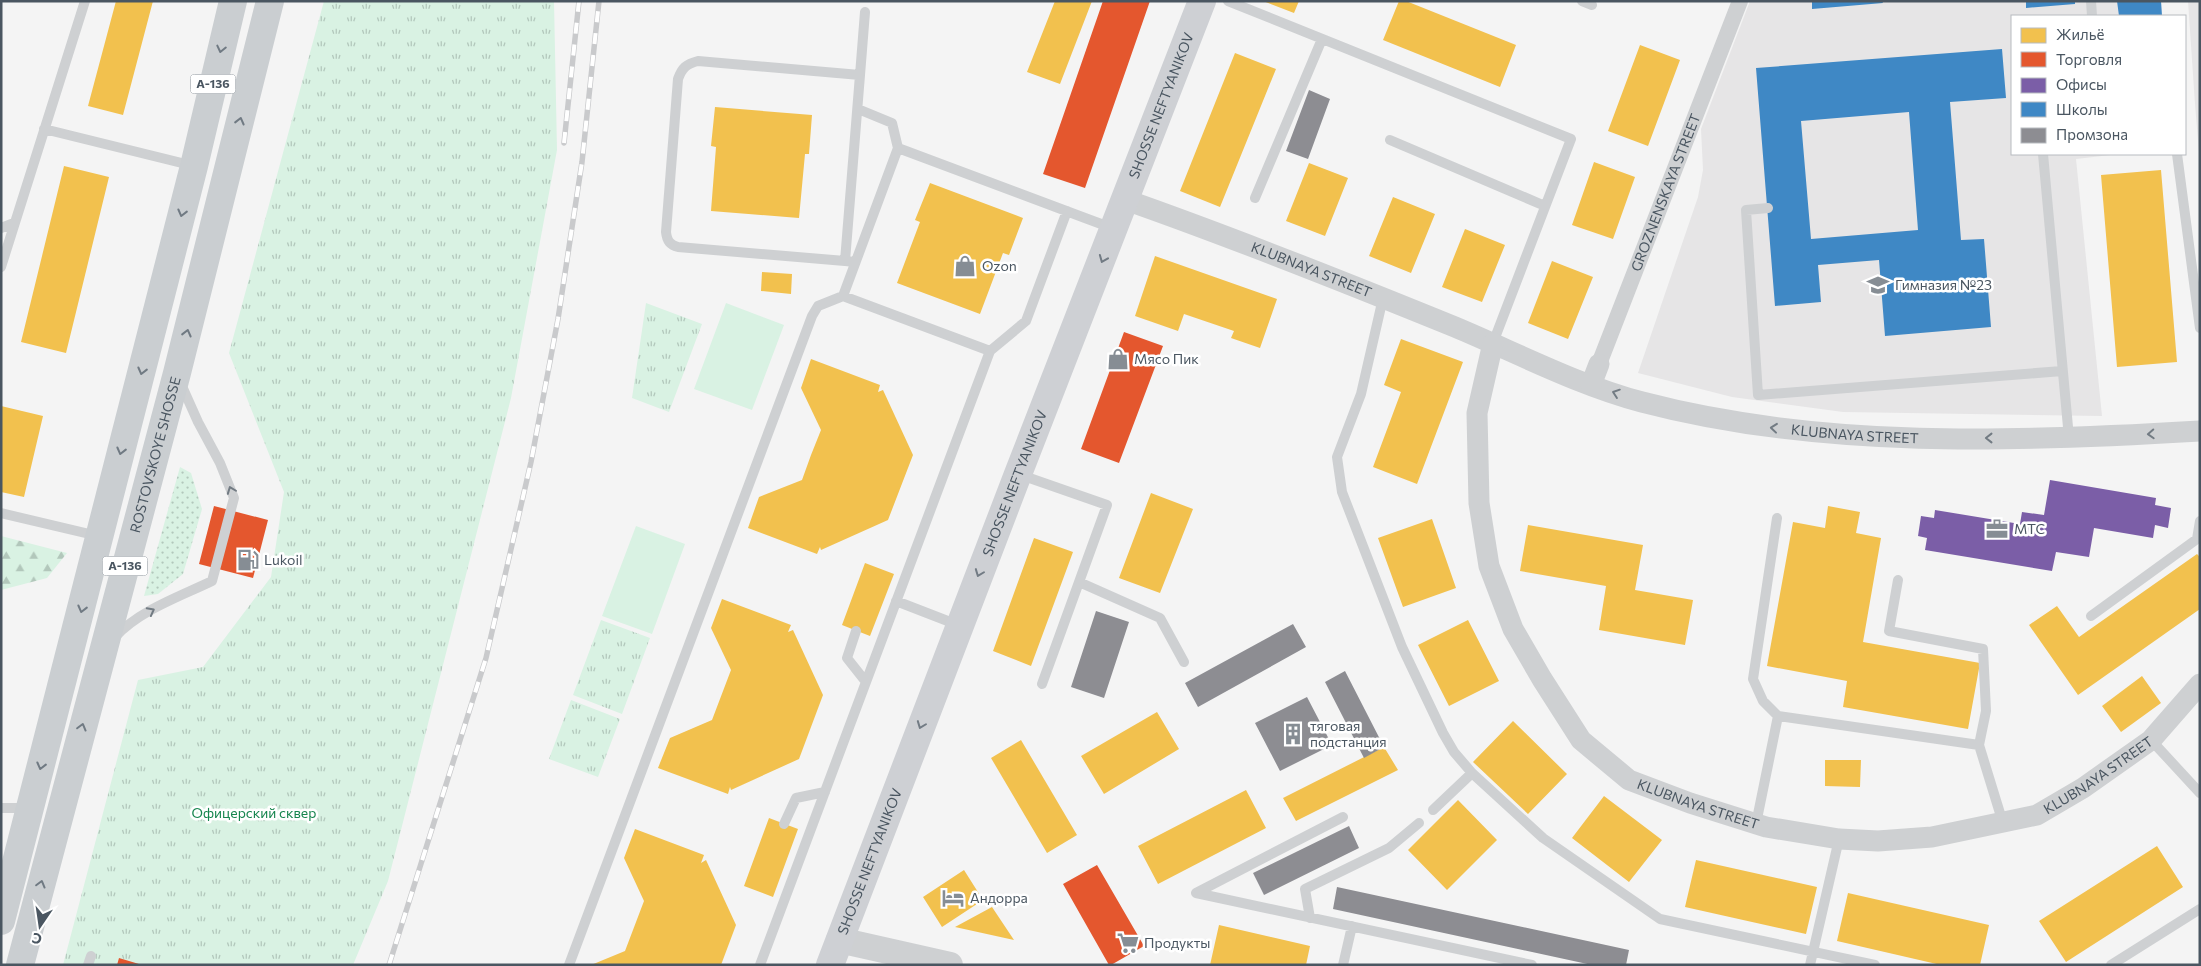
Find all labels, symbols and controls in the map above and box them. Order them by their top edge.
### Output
legend [2011,15,2186,155]
text: Жильё [2056,25,2104,43]
street label: SHOSSE NEFTYANIKOV [1125,30,1197,181]
one-way arrow [216,44,227,53]
text: Торговля [2056,50,2122,68]
road number: А-136 [190,74,236,94]
text: Офисы [2056,75,2107,93]
text: Школы [2056,100,2108,118]
street label: GROZNENSKAYA STREET [1627,111,1703,274]
one-way arrow [234,116,245,125]
text: Промзона [2056,125,2128,143]
one-way arrow [177,209,187,217]
street label: KLUBNAYA STREET [1249,238,1374,300]
shop icon: Ozon [952,253,978,279]
one-way arrow [1098,254,1109,263]
place label: Ozon [982,257,1017,274]
school or university icon: Гимназия №23 [1865,272,1891,298]
place label: Гимназия №23 [1895,276,1992,293]
one-way arrow [181,328,192,337]
shop icon: Мясо Пик [1105,346,1131,372]
place label: Мясо Пик [1134,350,1199,367]
one-way arrow [137,366,148,375]
street label: ROSTOVSKOYE SHOSSE [126,375,184,534]
one-way arrow [1612,389,1620,399]
street label: SHOSSE NEFTYANIKOV [978,407,1050,558]
street label: KLUBNAYA STREET [1790,420,1919,446]
one-way arrow [1770,423,1778,434]
one-way arrow [2147,428,2155,439]
one-way arrow [1984,433,1992,443]
one-way arrow [117,446,127,454]
one-way arrow [227,486,237,495]
office icon: МТС [1984,516,2010,542]
place label: МТС [2014,520,2045,537]
fuel station icon: Lukoil [235,547,261,573]
place label: Lukoil [264,551,303,568]
road number: А-136 [102,556,148,576]
one-way arrow [975,568,986,577]
one-way arrow [77,604,87,612]
one-way arrow [146,607,155,617]
place label: тяговая подстанция [1310,717,1387,750]
one-way arrow [917,720,928,729]
building icon: тяговая подстанция [1280,721,1306,747]
one-way arrow [76,722,87,731]
street label: KLUBNAYA STREET [2040,732,2156,817]
one-way arrow [37,761,47,769]
street label: KLUBNAYA STREET [1635,775,1761,832]
street label: SHOSSE NEFTYANIKOV [834,785,905,937]
park label: Офицерский сквер [192,804,316,821]
one-way arrow [35,879,46,888]
hotel icon: Андорра [940,885,966,911]
place label: Андорра [970,889,1028,906]
north arrow [15,901,65,951]
text: С [30,930,44,949]
supermarket icon: Продукты [1115,930,1141,956]
place label: Продукты [1144,934,1210,951]

